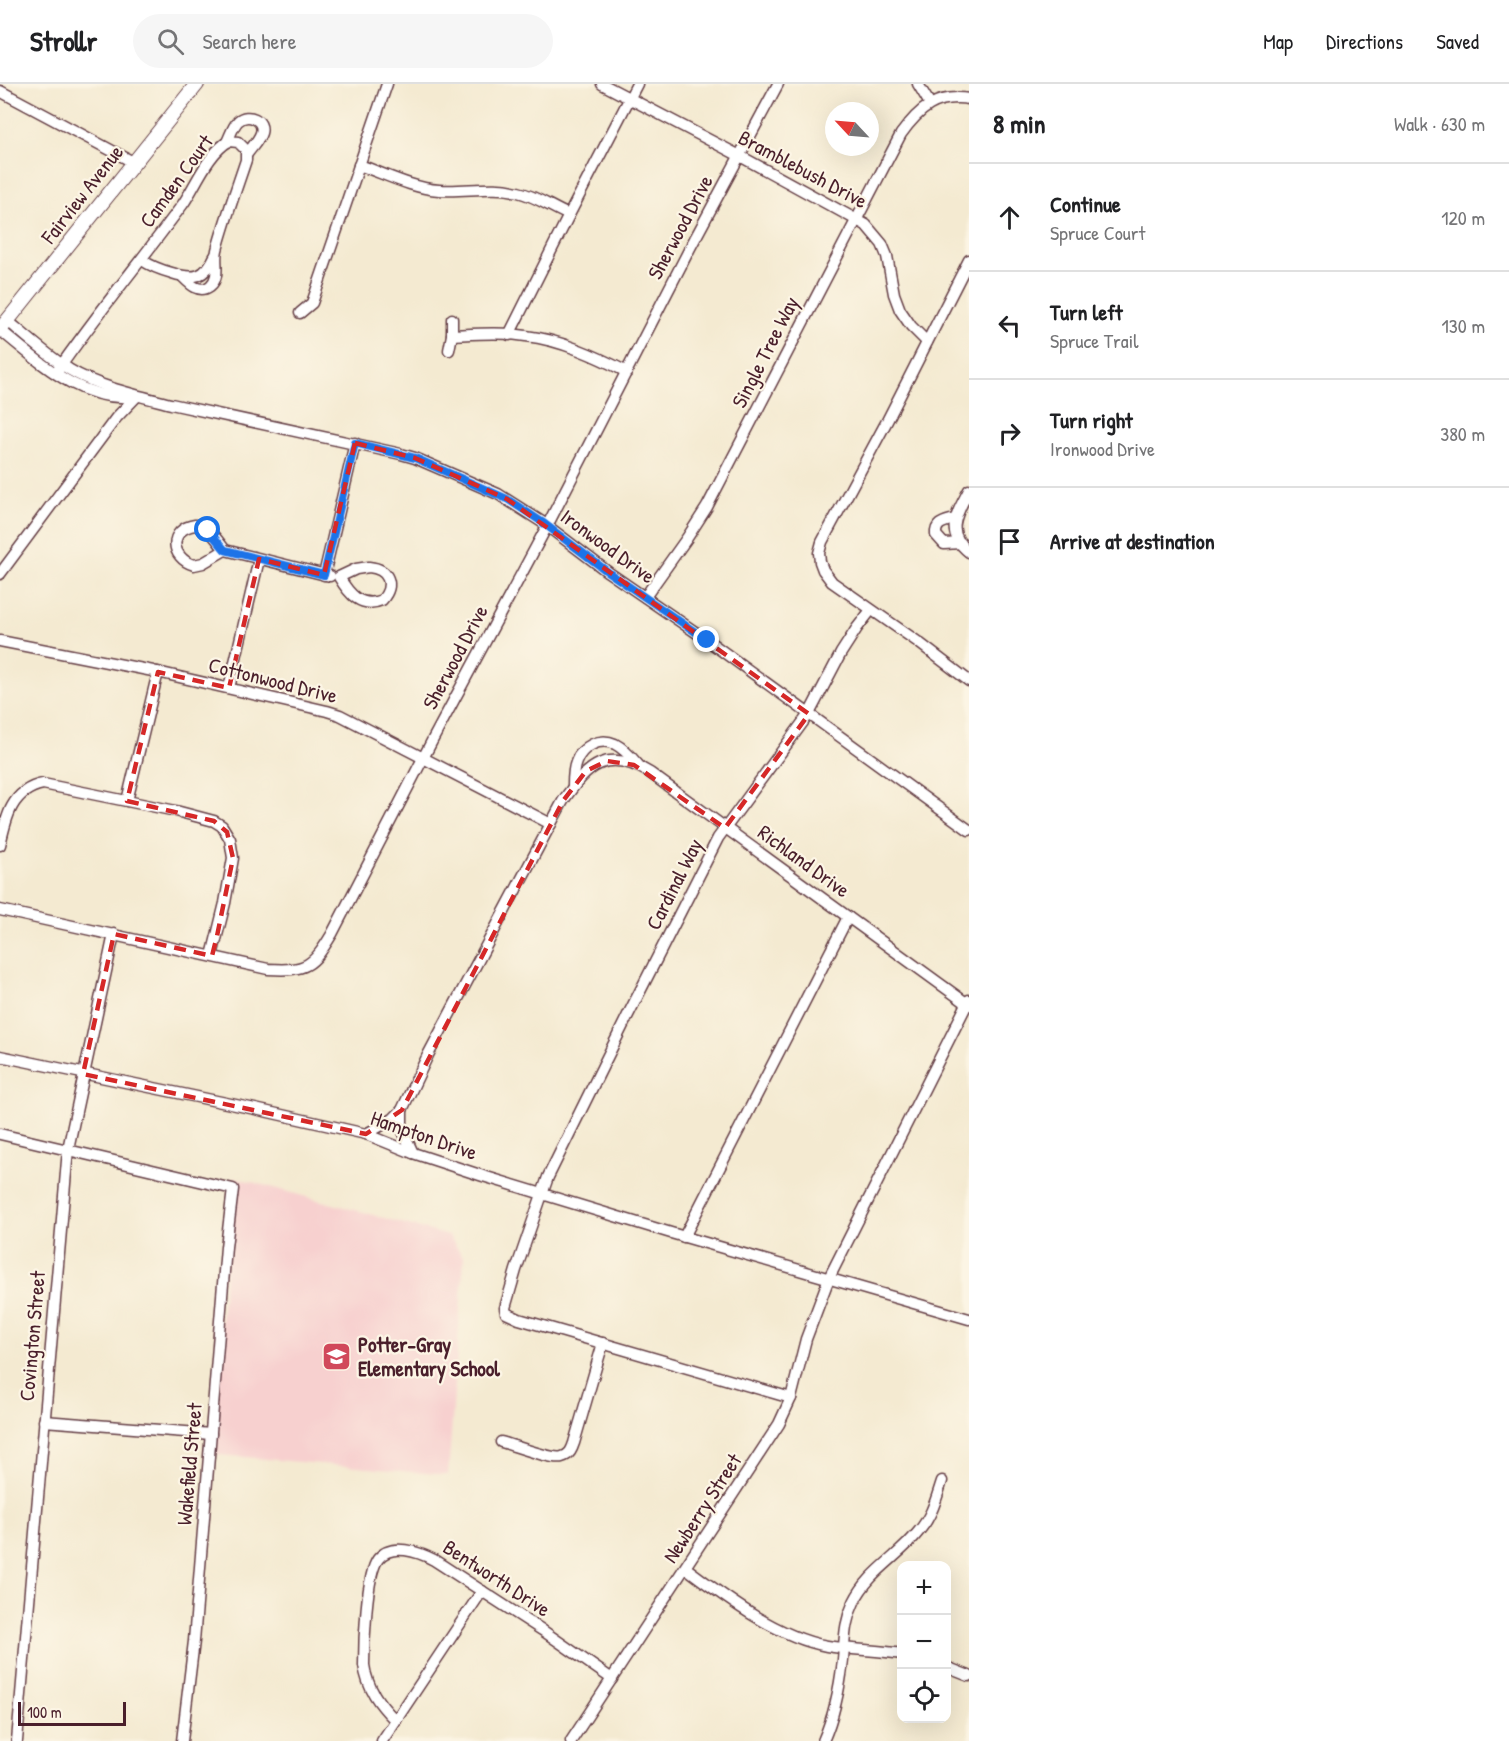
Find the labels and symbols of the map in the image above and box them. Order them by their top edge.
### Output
north arrow [825,102,879,156]
street label: Bramblebush Drive [733,123,873,215]
street label: Camden Court [132,128,220,233]
street label: Fairview Avenue [34,139,130,250]
street label: Sherwood Drive [640,170,720,284]
street label: Single Tree Way [725,291,806,413]
street label: Ironwood Drive [555,502,661,590]
route start [194,516,220,542]
street label: Sherwood Drive [415,600,495,714]
route end [693,626,719,652]
street label: Cottonwood Drive [206,650,340,710]
street label: Richland Drive [752,818,856,904]
street label: Cardinal Way [639,833,709,935]
street label: Hampton Drive [367,1103,481,1167]
street label: Covington Street [12,1269,52,1402]
place label: Potter-Gray Elementary School [358,1330,500,1384]
school or university icon: Potter-Gray Elementary School [321,1340,353,1372]
street label: Wakefield Street [169,1401,209,1526]
street label: Newberry Street [656,1447,749,1568]
street label: Bentworth Drive [438,1533,556,1623]
scale bar [18,1699,126,1726]

